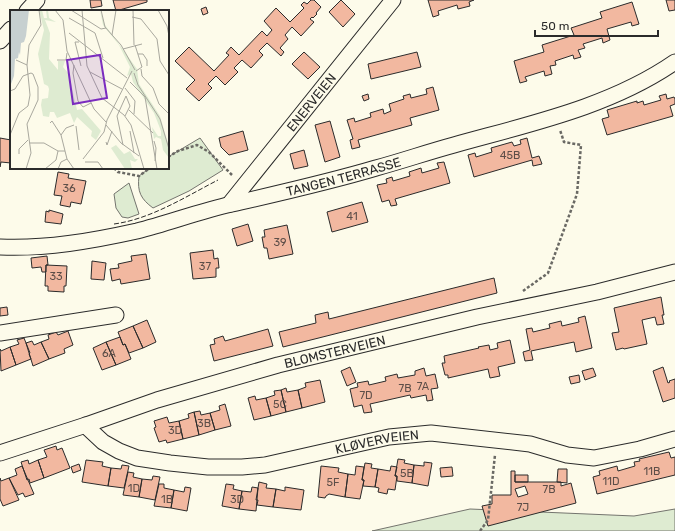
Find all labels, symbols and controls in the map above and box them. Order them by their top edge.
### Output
inset map [10,10,169,169]
scale bar [535,12,658,38]
text: 50 m [541,19,569,33]
street label: ENERVEIEN [284,70,339,134]
house number: 45B [500,149,520,162]
street label: TANGEN TERRASSE [285,154,403,199]
house number: 36 [62,182,76,195]
house number: 41 [346,210,358,223]
house number: 39 [273,236,287,249]
house number: 37 [199,260,211,273]
house number: 33 [49,270,63,283]
street label: BLOMSTERVEIEN [283,332,387,371]
house number: 6A [102,347,117,360]
house number: 7A [417,380,430,393]
house number: 7B [399,382,412,395]
house number: 7D [359,389,373,402]
house number: 5C [273,398,287,411]
house number: 3B [197,417,211,430]
house number: 3D [168,424,182,437]
street label: KLØVERVEIEN [334,427,420,457]
house number: 11B [644,465,660,478]
house number: 5B [400,467,414,480]
house number: 11D [603,475,620,488]
house number: 5F [327,476,339,489]
house number: 1D [128,482,140,495]
house number: 7B [543,483,556,496]
house number: 1B [161,493,173,506]
house number: 3D [230,493,244,506]
house number: 7J [517,501,529,514]

